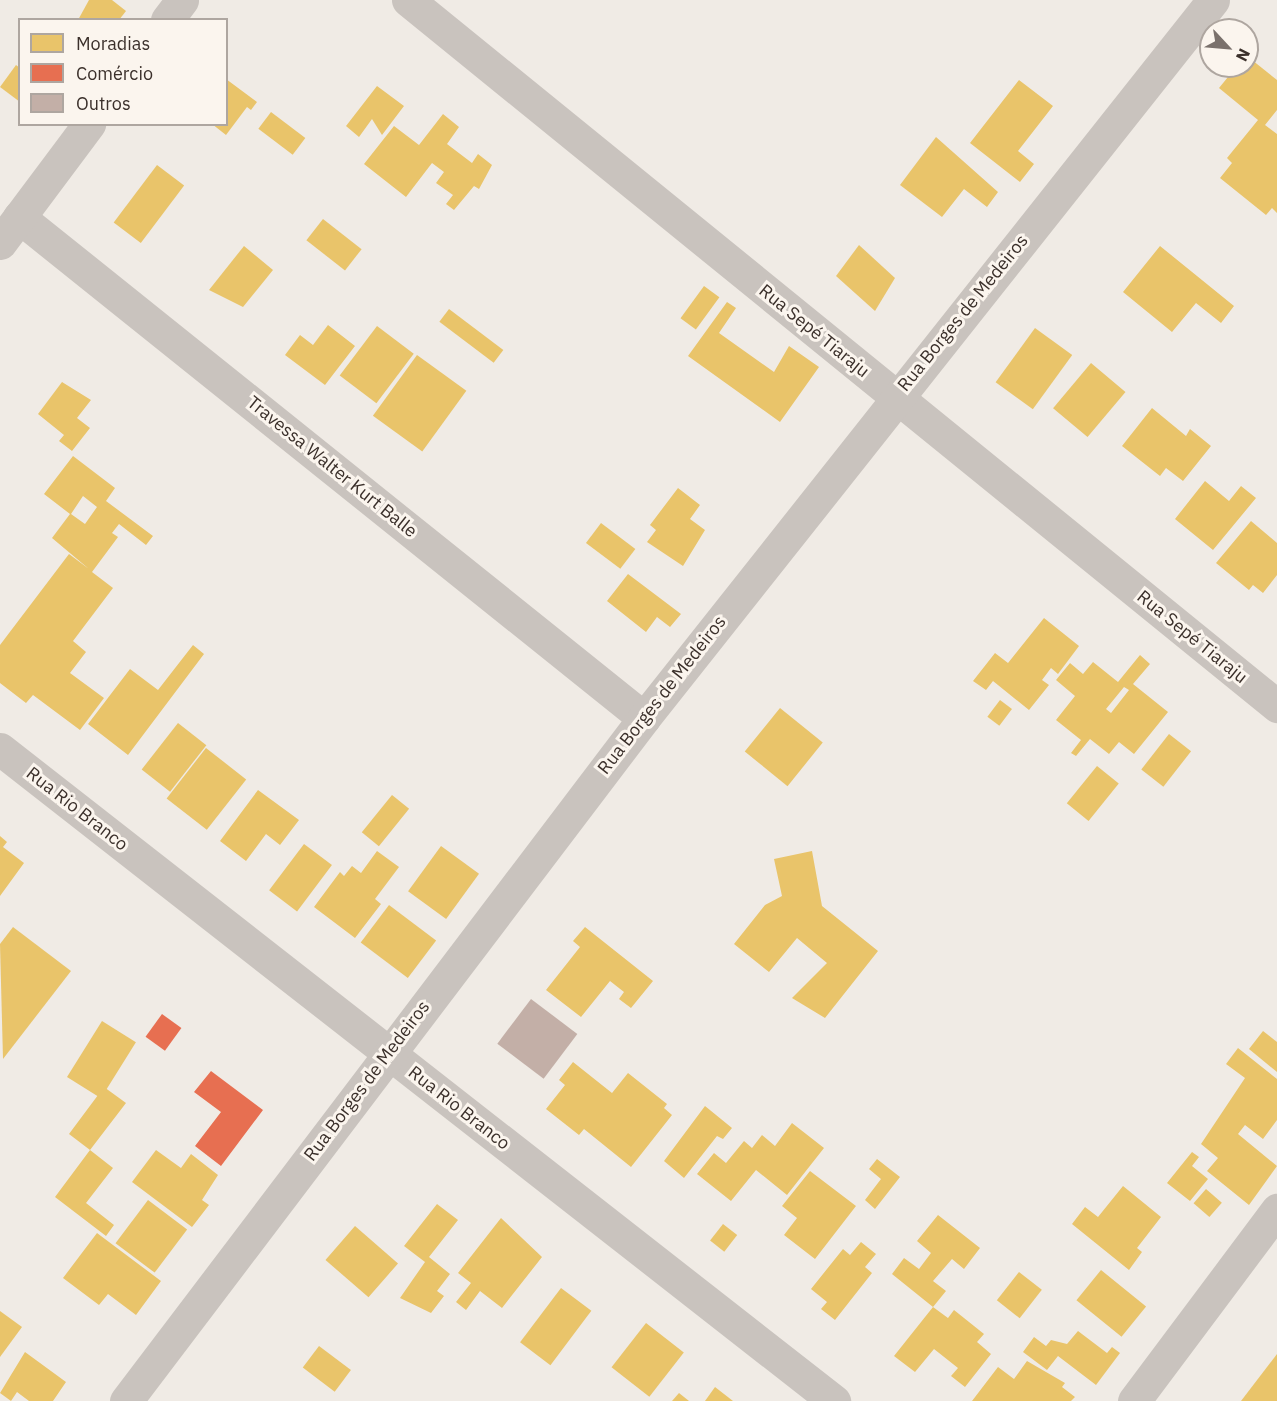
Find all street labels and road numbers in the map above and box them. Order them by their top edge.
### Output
street label: Rua Borges de Medeiros [893,230,1033,396]
street label: Rua Sepé Tiaraju [754,280,874,382]
street label: Travessa Walter Kurt Balle [243,392,421,542]
street label: Rua Sepé Tiaraju [1132,586,1252,688]
street label: Rua Borges de Medeiros [593,611,731,779]
street label: Rua Rio Branco [22,763,132,855]
street label: Rua Borges de Medeiros [300,997,434,1165]
street label: Rua Rio Branco [404,1062,514,1154]

